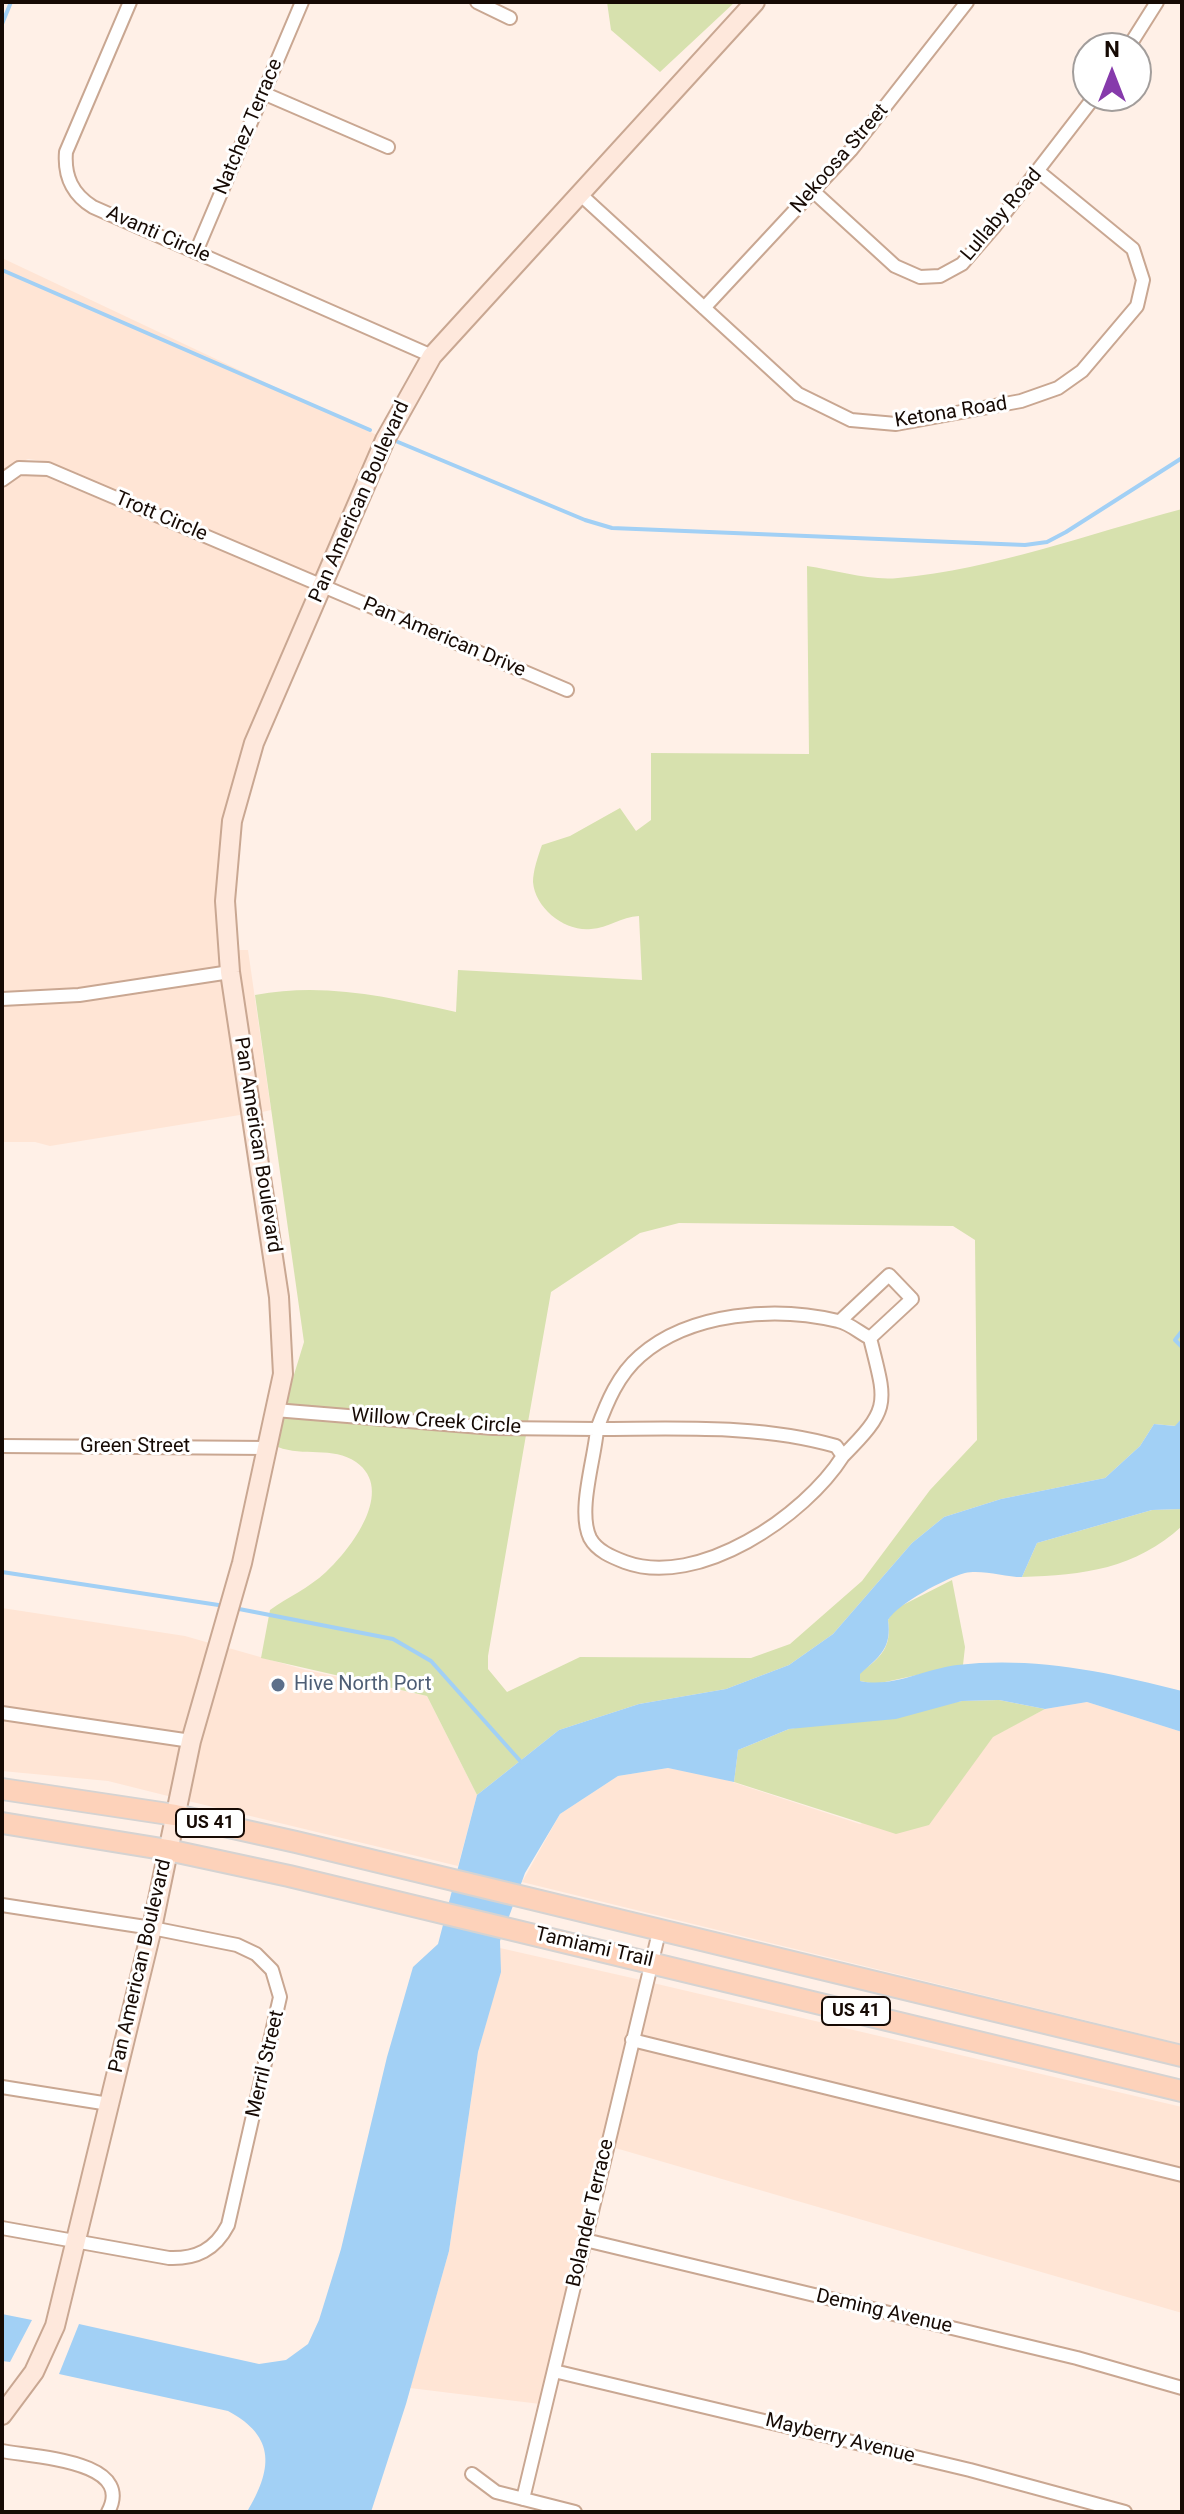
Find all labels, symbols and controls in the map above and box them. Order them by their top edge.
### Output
north arrow [1072,32,1152,112]
text: N [1104,37,1120,62]
street label: Natchez Terrace [210,55,288,199]
street label: Nekoosa Street [786,100,894,218]
street label: Lullaby Road [956,164,1048,266]
street label: Avanti Circle [103,202,213,268]
street label: Ketona Road [893,392,1009,434]
street label: Pan American Boulevard [305,397,415,607]
street label: Trott Circle [111,487,211,547]
street label: Pan American Drive [359,593,529,683]
street label: Pan American Boulevard [228,1035,286,1255]
street label: Willow Creek Circle [350,1404,522,1440]
street label: Green Street [80,1435,190,1459]
place label: Hive North Port [294,1673,431,1697]
marker: Hive North Port [269,1676,287,1694]
road number: US 41 [176,1809,244,1837]
street label: Pan American Boulevard [105,1857,177,2075]
street label: Tamiami Trail [533,1923,655,1973]
road number: US 41 [822,1997,890,2025]
street label: Merril Street [242,2008,290,2120]
street label: Bolander Terrace [562,2137,620,2289]
street label: Deming Avenue [814,2285,954,2339]
street label: Mayberry Avenue [763,2409,917,2469]

